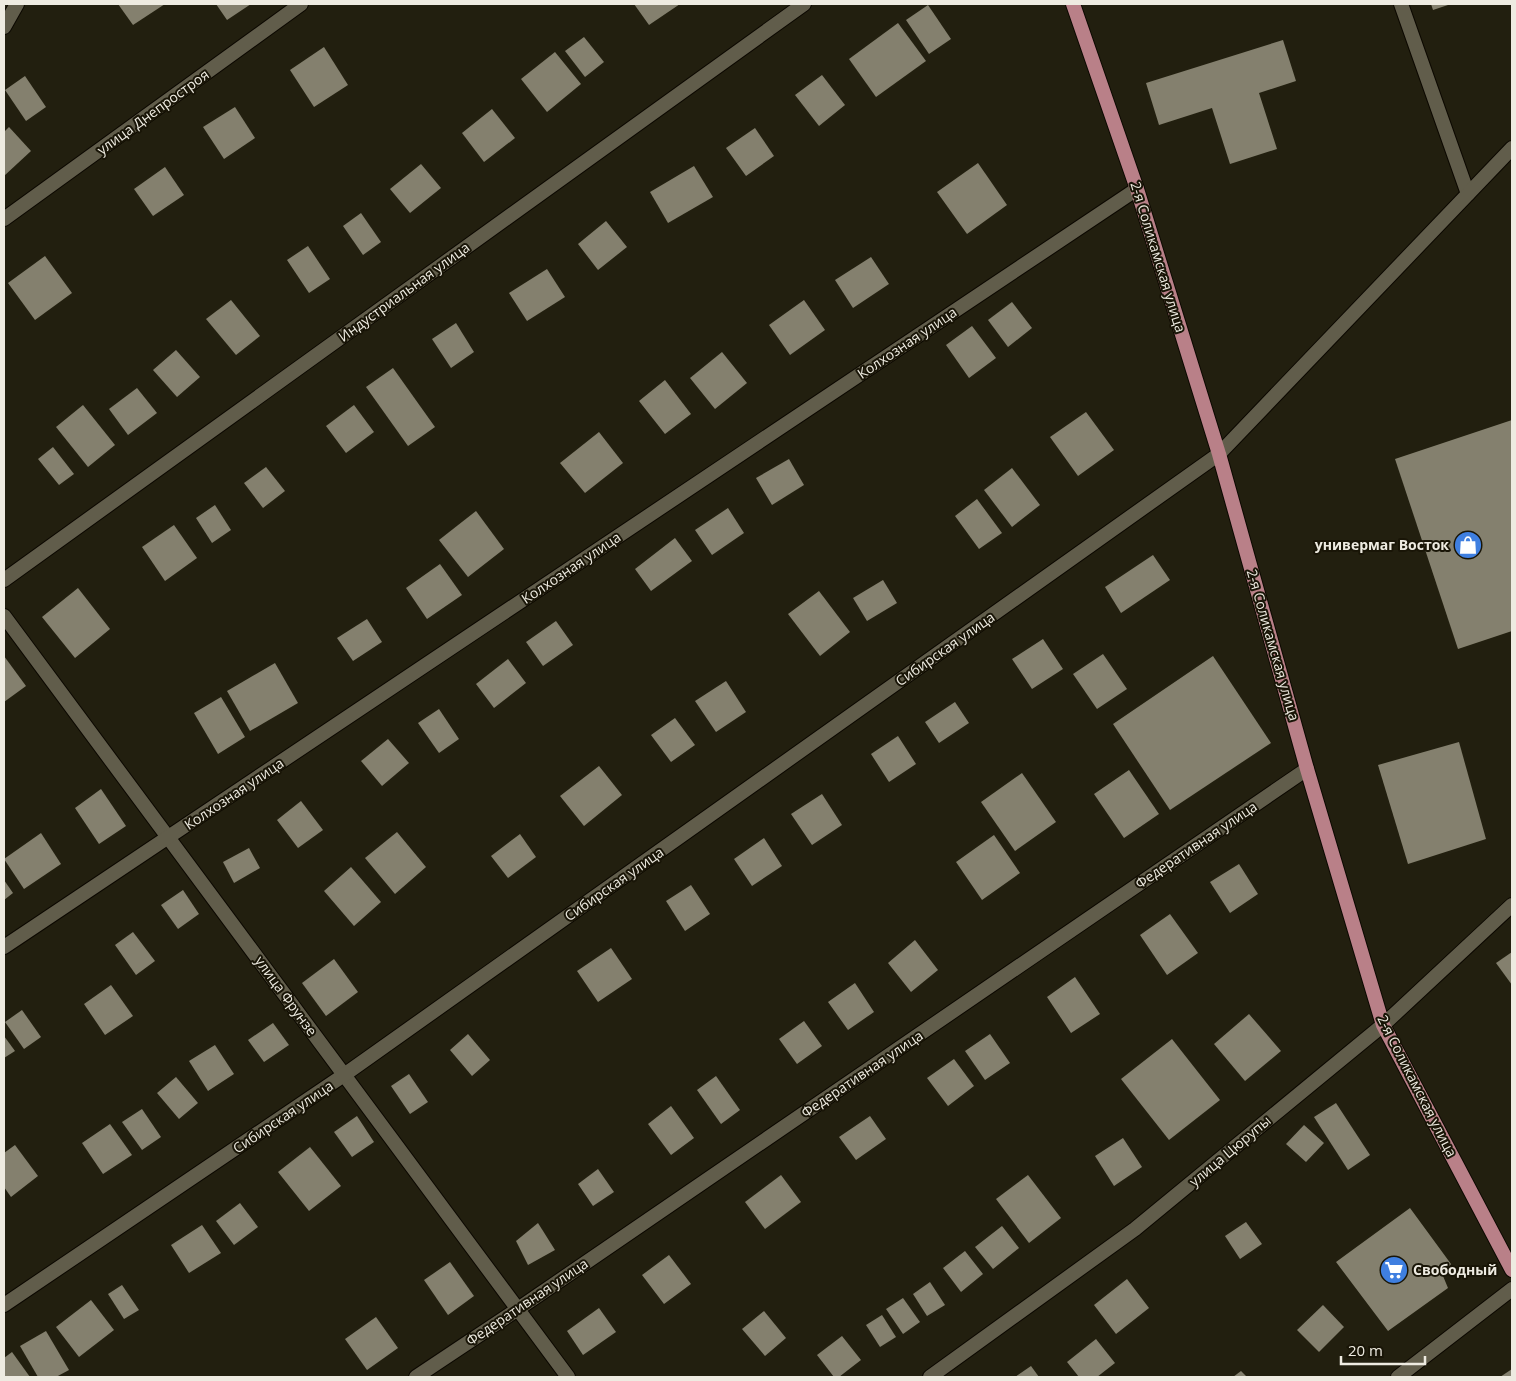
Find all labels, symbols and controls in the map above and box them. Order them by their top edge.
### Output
street label: улица Днепростроя [93,64,213,159]
street label: 2-я Соликамская улица [1126,179,1191,335]
street label: Индустриальная улица [334,238,473,346]
street label: Колхозная улица [853,302,960,383]
street label: Колхозная улица [517,527,624,608]
shop icon: универмаг Восток [1453,530,1483,560]
place label: универмаг Восток [1315,535,1449,554]
street label: 2-я Соликамская улица [1243,567,1304,723]
street label: Сибирская улица [891,607,998,690]
street label: Колхозная улица [180,753,287,834]
street label: Федеративная улица [1131,797,1260,893]
street label: Сибирская улица [560,842,667,925]
street label: улица Фрунзе [251,952,322,1040]
street label: 2-я Соликамская улица [1373,1012,1462,1160]
street label: Федеративная улица [797,1026,926,1122]
street label: Сибирская улица [229,1076,337,1157]
street label: улица Цюрупы [1185,1111,1274,1190]
street label: Федеративная улица [462,1254,591,1350]
supermarket icon: Свободный [1379,1255,1409,1285]
place label: Свободный [1413,1260,1497,1279]
scale bar [1341,1334,1425,1366]
text: 20 m [1348,1340,1383,1360]

